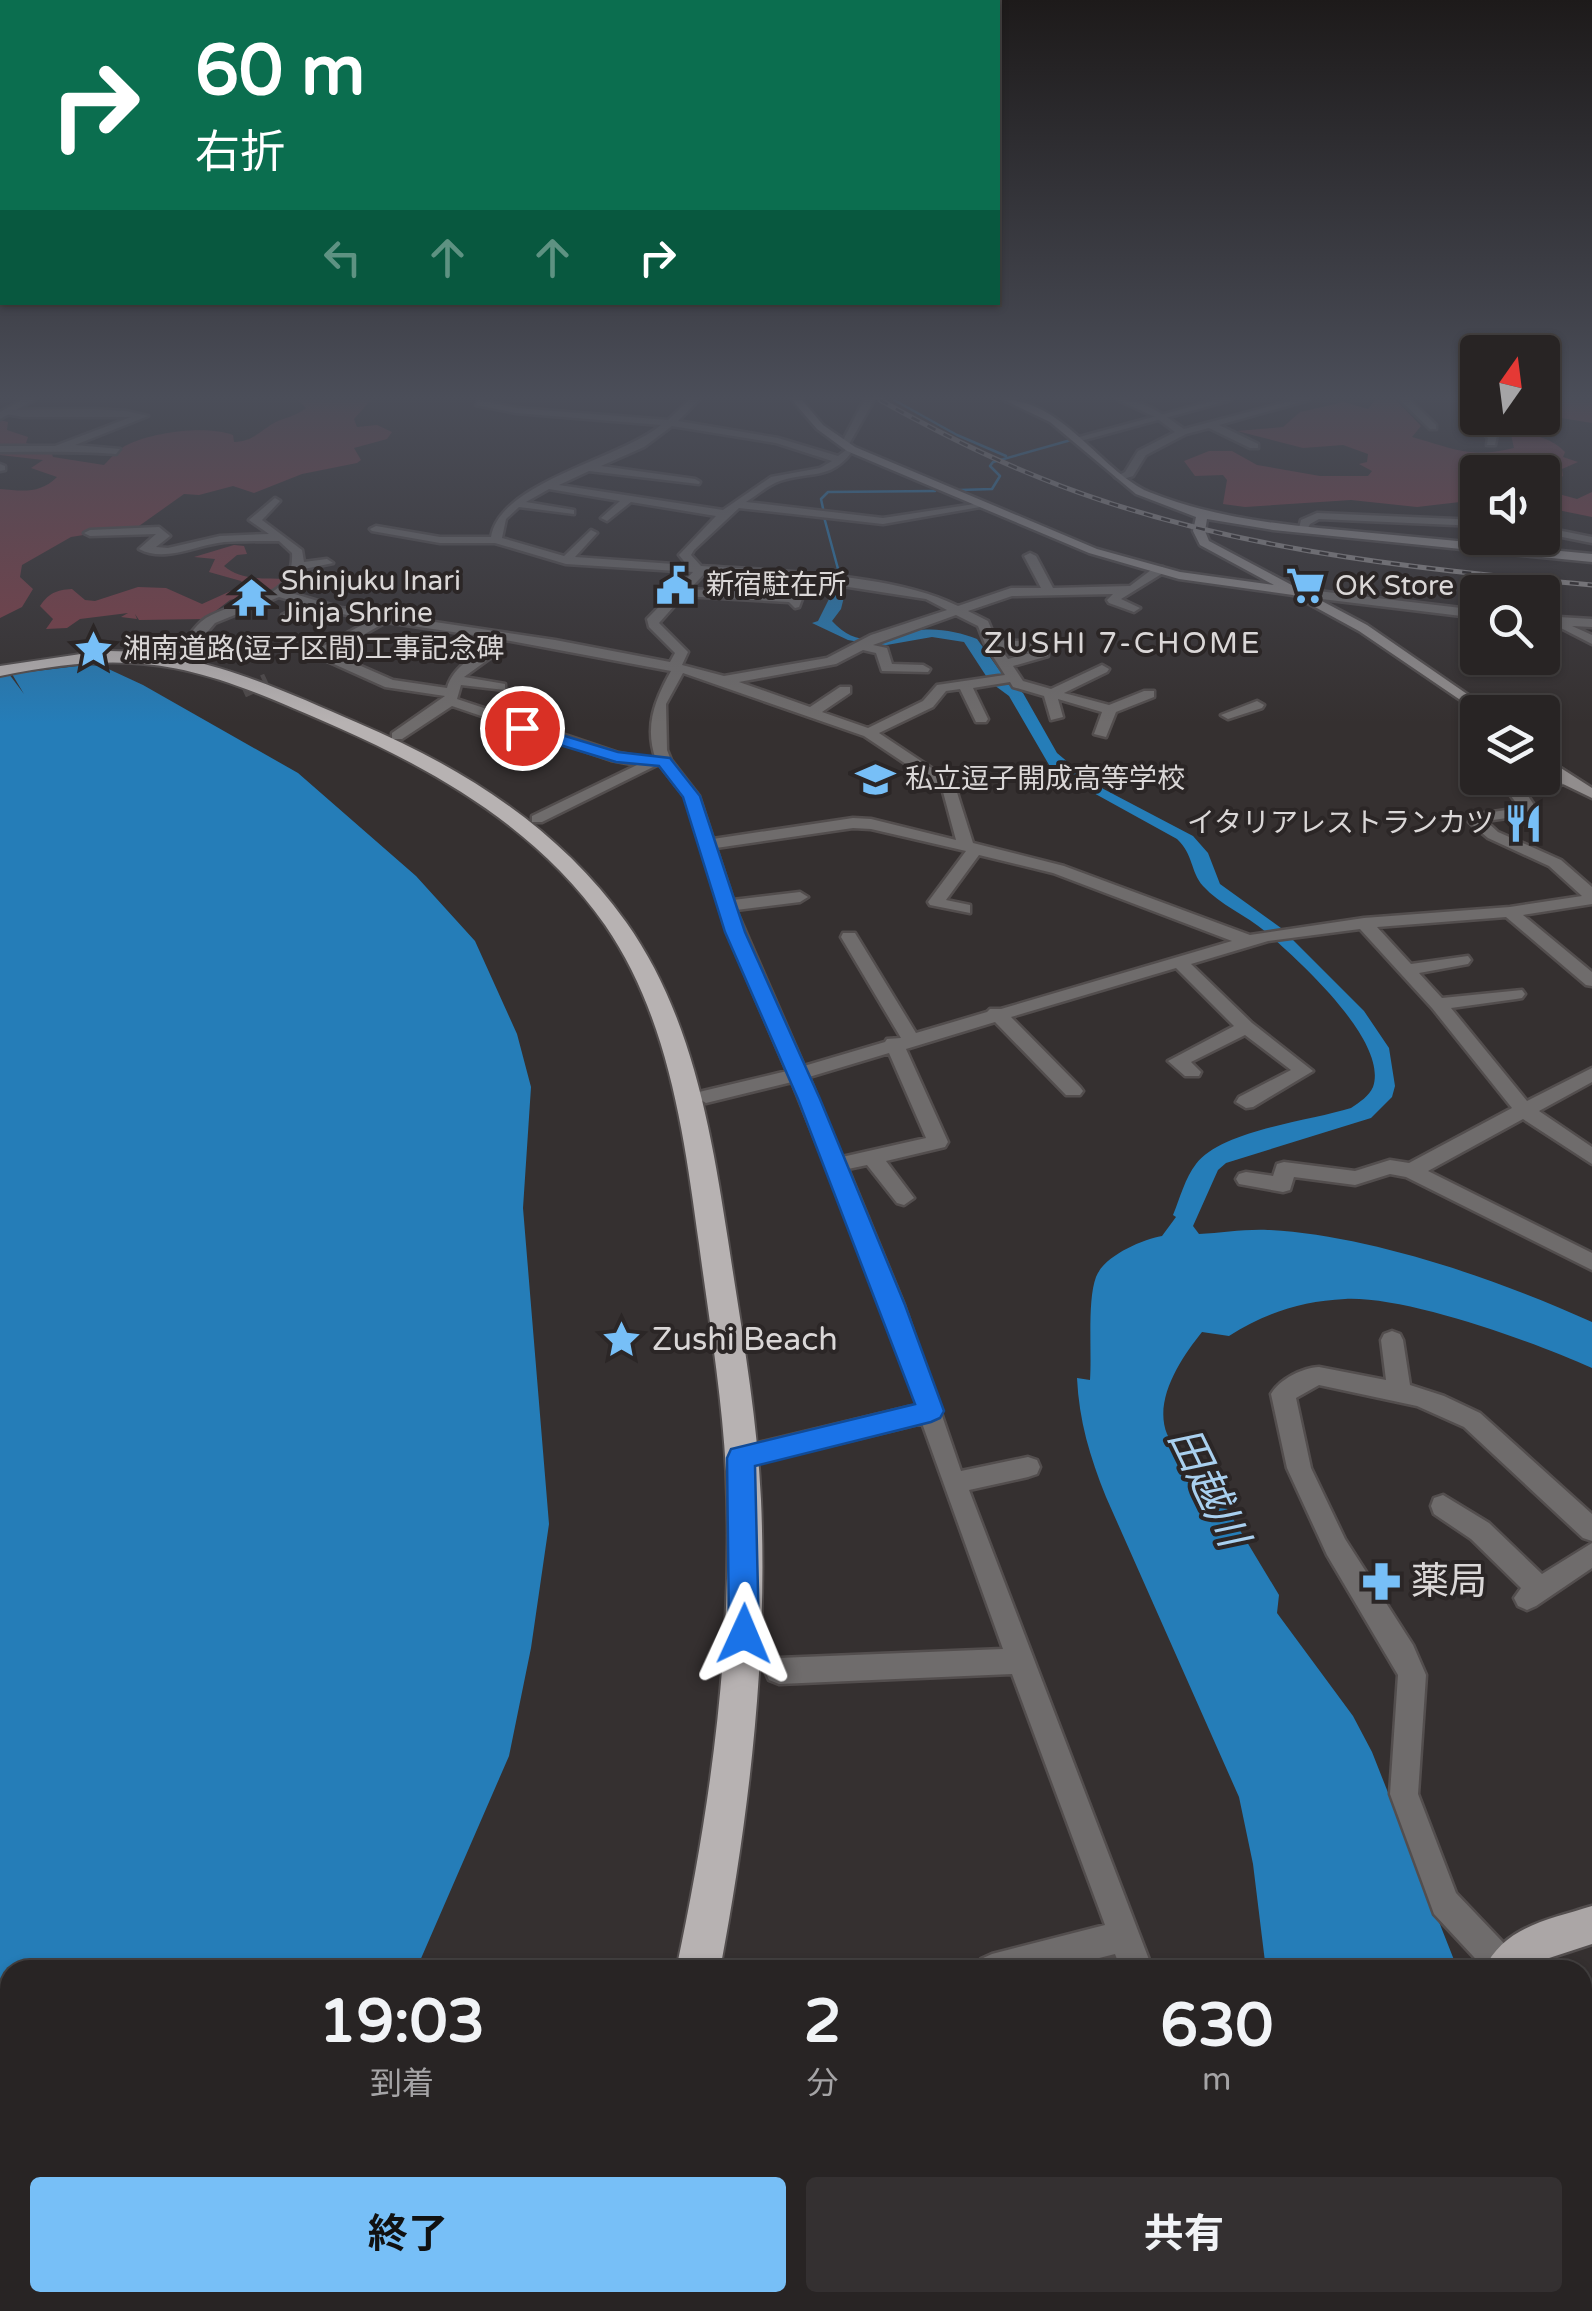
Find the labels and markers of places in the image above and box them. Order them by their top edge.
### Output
place label: Shinjuku Inari Jinja Shrine [281,564,461,630]
public building icon: 新宿駐在所 [655,564,697,606]
supermarket icon: OK Store [1284,565,1326,607]
place label: 新宿駐在所 [706,568,846,602]
place label: OK Store [1335,569,1454,603]
temple icon: Shinjuku Inari Jinja Shrine [230,576,272,618]
place icon: 湘南道路(逗子区間)工事記念碑 [72,628,114,670]
place label: 湘南道路(逗子区間)工事記念碑 [123,632,504,666]
pin [480,686,565,771]
school or university icon: 私立逗子開成高等学校 [854,758,896,800]
place label: 私立逗子開成高等学校 [905,762,1185,796]
restaurant icon: イタリアレストランカツ [1503,802,1545,844]
place label: イタリアレストランカツ [1187,806,1494,840]
place icon: Zushi Beach [601,1319,643,1361]
place label: Zushi Beach [652,1321,838,1359]
place label: 薬局 [1411,1559,1487,1605]
pharmacy icon: 薬局 [1360,1561,1402,1603]

